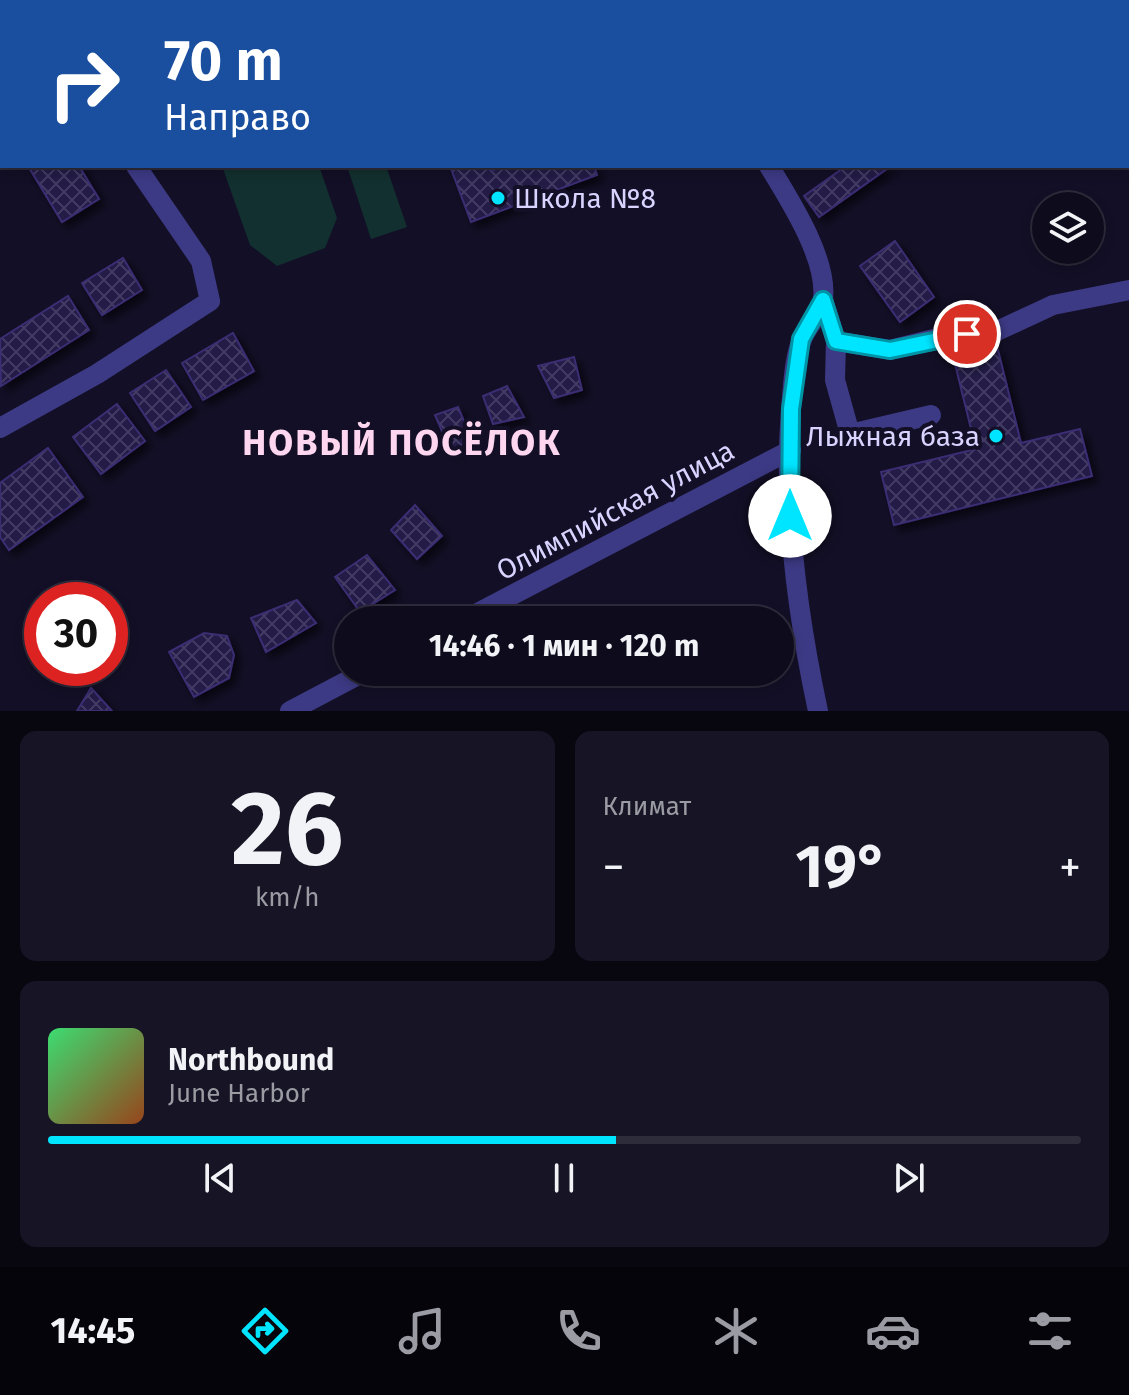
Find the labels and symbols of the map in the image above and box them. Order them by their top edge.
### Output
place label: Школа №8 [514,182,656,215]
marker: Школа №8 [489,189,507,207]
pin [933,300,1001,368]
place label: Лыжная база [806,420,980,453]
district label: НОВЫЙ ПОСЁЛОК [242,421,562,465]
marker: Лыжная база [987,427,1005,445]
street label: Олимпийская улица [491,434,740,587]
position arrow [748,474,832,558]
speed limit sign: 30 [24,582,128,686]

